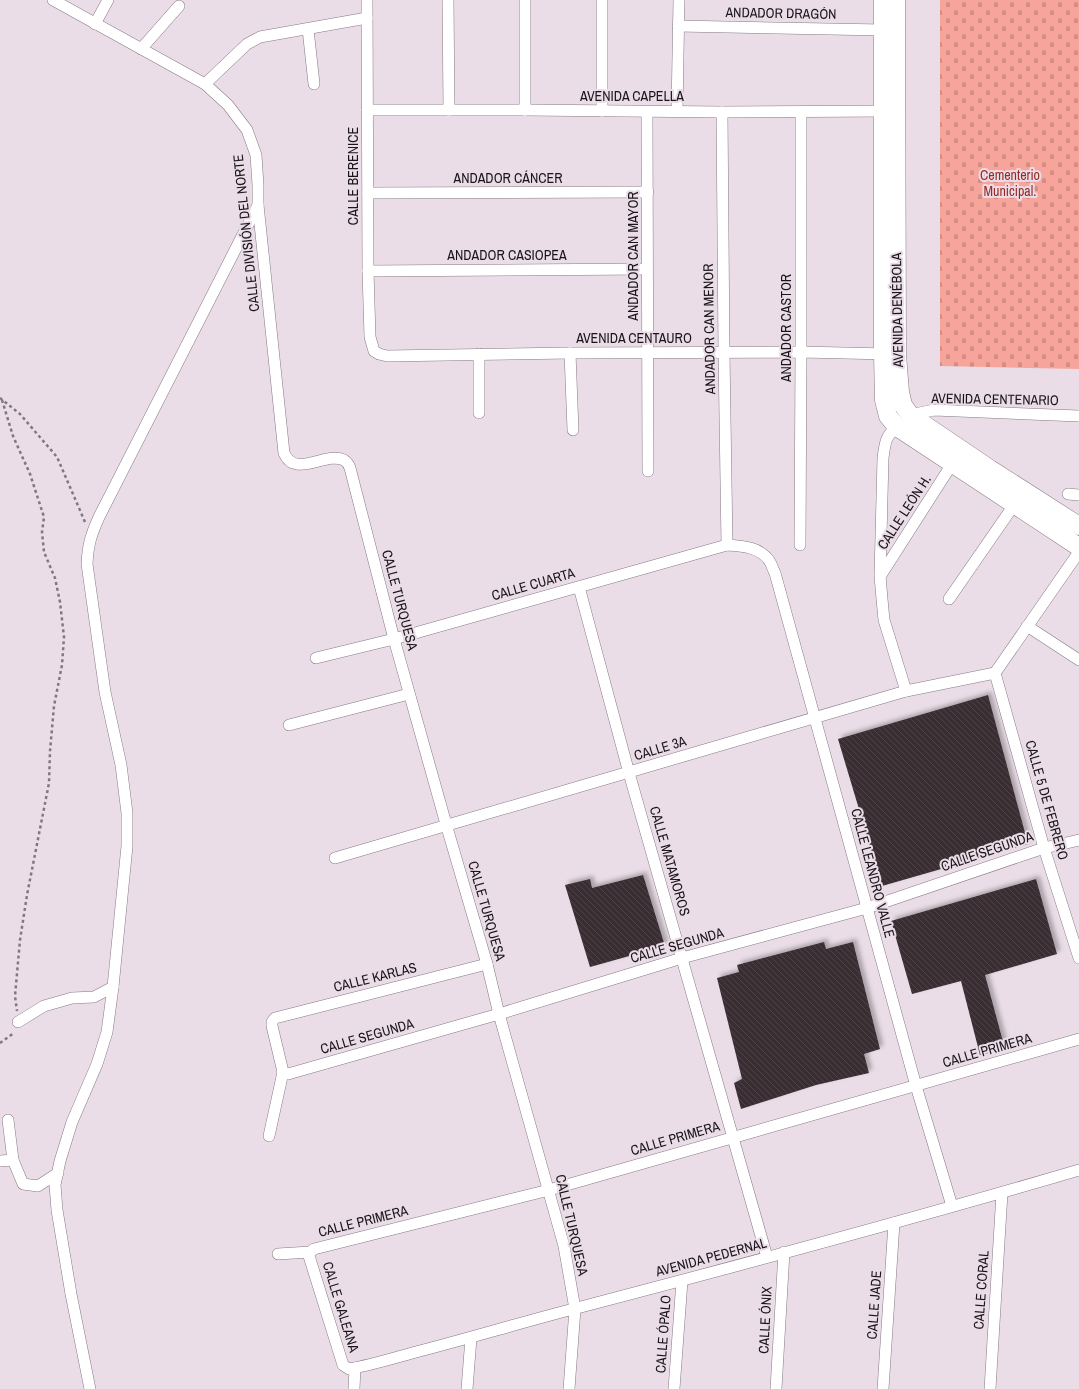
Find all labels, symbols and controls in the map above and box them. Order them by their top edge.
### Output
street label: ANDADOR DRAGÓN [724,3,837,23]
street label: AVENIDA CAPELLA [579,87,684,105]
street label: CALLE BERENICE [344,127,362,225]
street label: CALLE DIVISIÓN DEL NORTE [229,153,263,313]
park label: Cementerio Municipal. [980,166,1040,200]
street label: ANDADOR CÁNCER [452,169,563,187]
street label: ANDADOR CAN MAYOR [624,191,642,322]
street label: ANDADOR CASIOPEA [446,246,567,264]
street label: AVENIDA DENÉBOLA [887,252,907,368]
street label: ANDADOR CAN MENOR [699,263,719,396]
street label: ANDADOR CASTOR [777,274,795,383]
street label: AVENIDA CENTAURO [575,329,692,347]
street label: AVENIDA CENTENARIO [930,389,1059,409]
street label: CALLE LEÓN H. [873,471,935,553]
street label: CALLE TURQUESA [378,548,422,652]
street label: CALLE CUARTA [489,563,577,604]
street label: CALLE 3A [632,731,689,764]
street label: CALLE 5 DE FEBRERO [1021,738,1073,862]
street label: CALLE MATAMOROS [646,804,694,918]
street label: CALLE LEANDRO VALLE [847,806,899,940]
street label: CALLE SEGUNDA [939,827,1036,875]
street label: CALLE TURQUESA [464,859,510,963]
street label: CALLE SEGUNDA [628,923,726,967]
street label: CALLE KARLAS [332,958,419,996]
street label: CALLE SEGUNDA [318,1014,416,1058]
street label: CALLE PRIMERA [940,1029,1034,1071]
street label: CALLE PRIMERA [628,1117,722,1159]
street label: CALLE TURQUESA [552,1173,592,1278]
street label: CALLE PRIMERA [316,1201,410,1241]
street label: AVENIDA PEDERNAL [653,1233,769,1281]
street label: CALLE CORAL [969,1249,993,1330]
street label: CALLE GALEANA [319,1260,363,1355]
street label: CALLE JADE [863,1270,885,1340]
street label: CALLE ÓNIX [754,1285,776,1354]
street label: CALLE ÓPALO [651,1294,675,1374]

